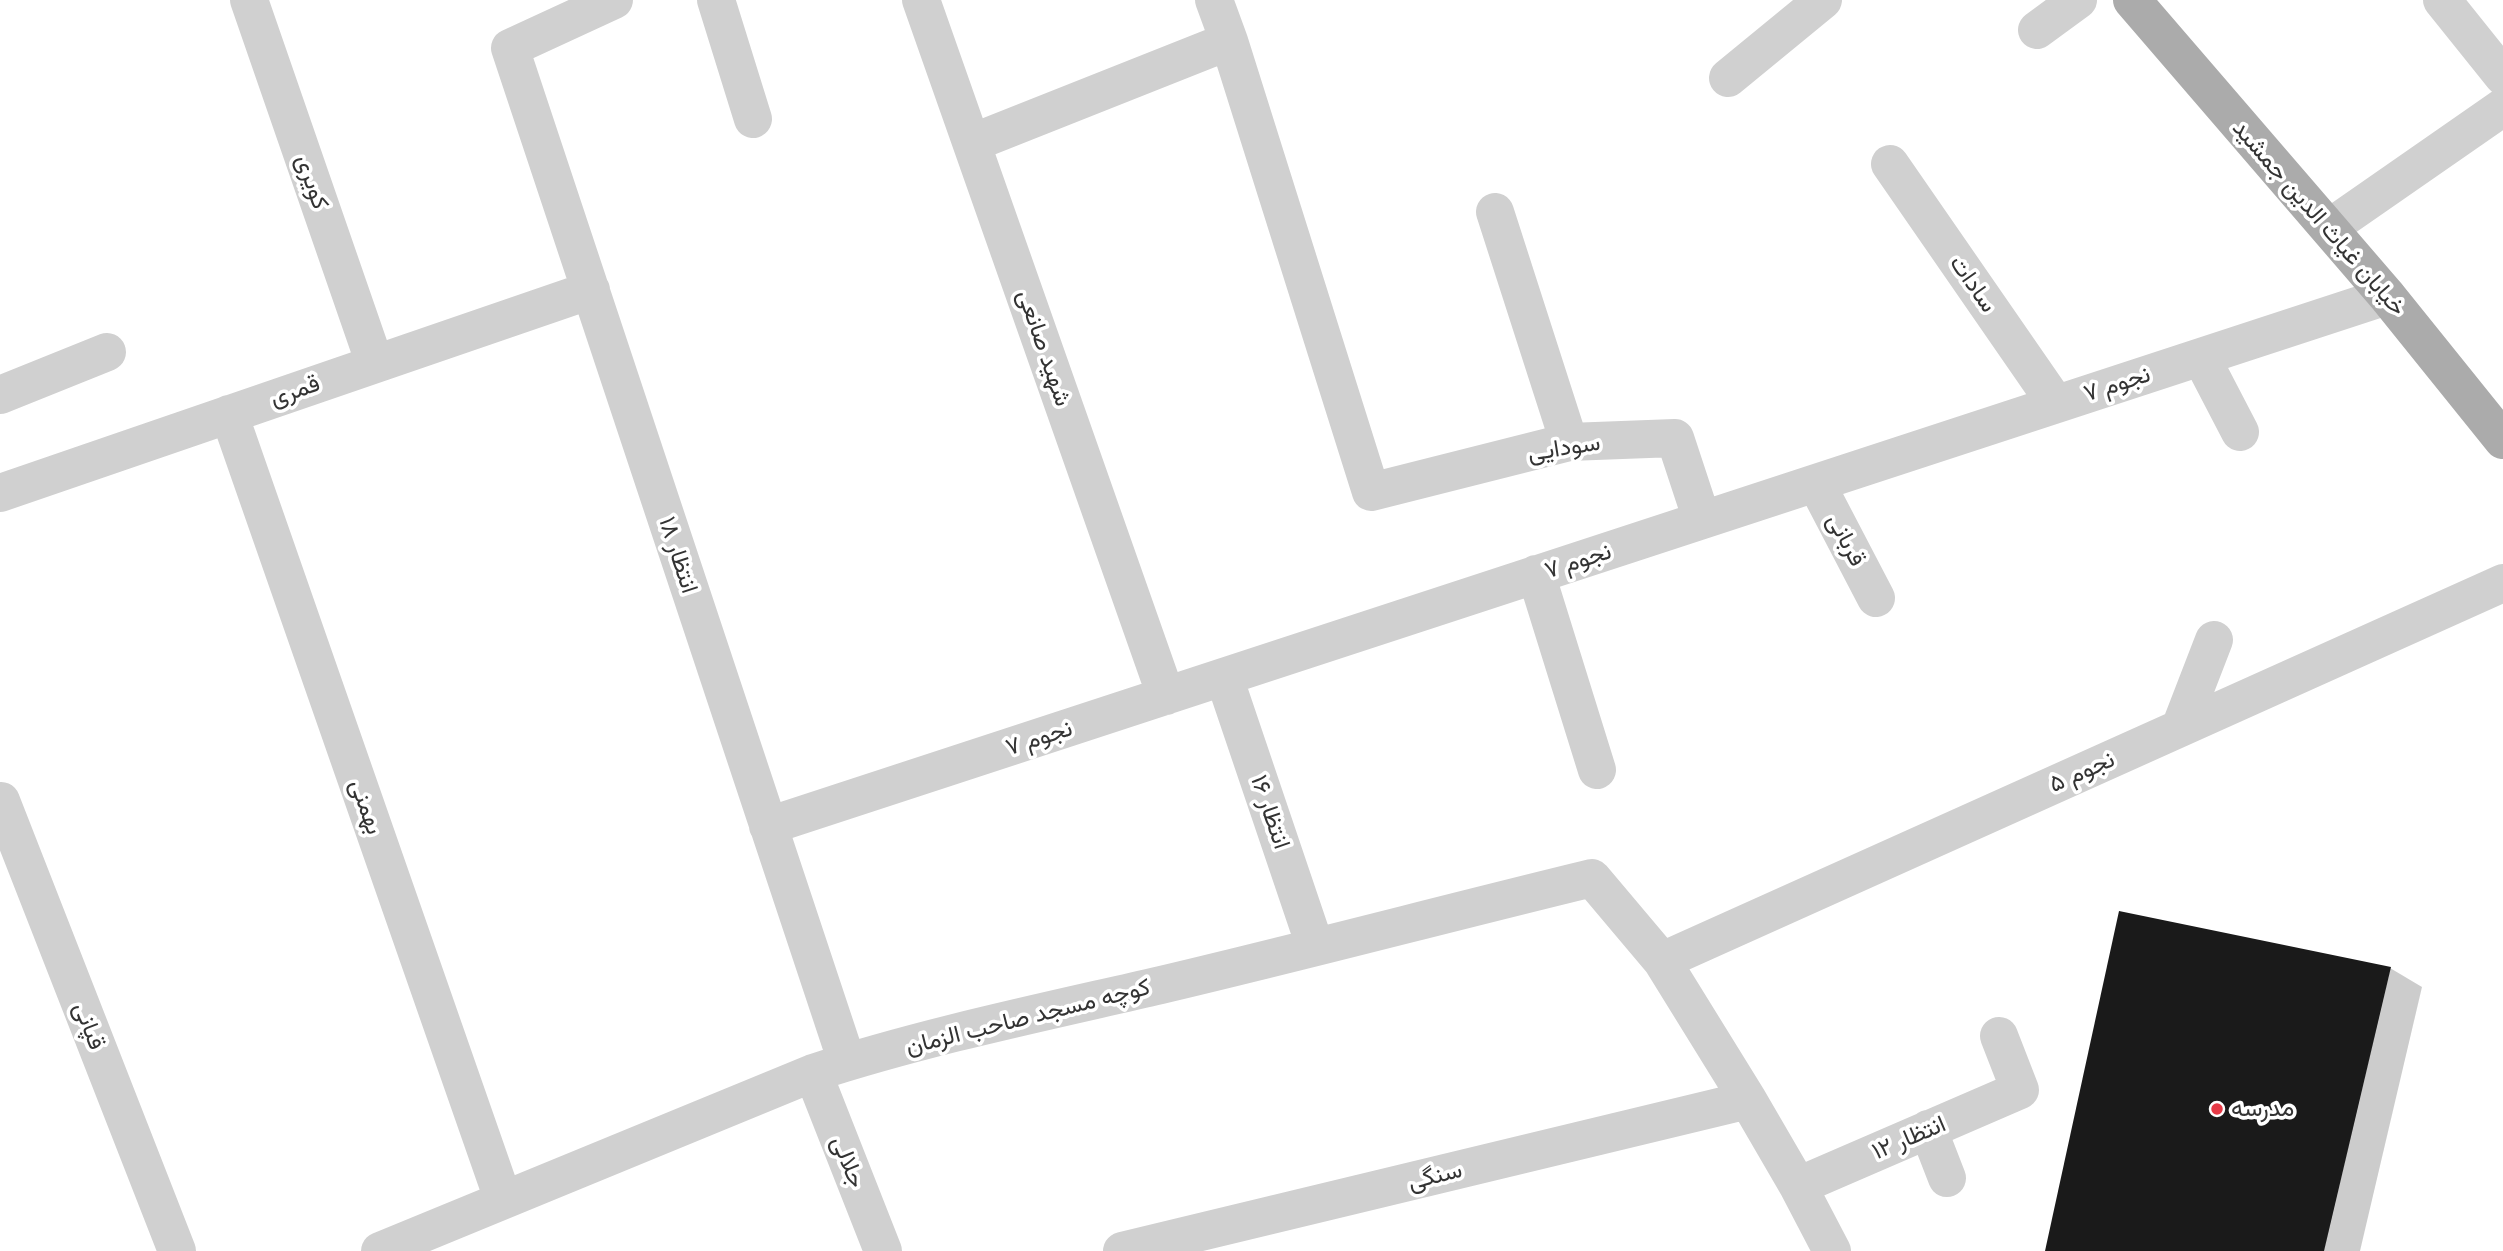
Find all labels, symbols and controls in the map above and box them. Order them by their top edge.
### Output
street label: خیابان غیاث الدین جمشید [2226,114,2412,322]
street label: کویری [289,151,335,213]
street label: سادات [1943,250,2003,318]
street label: شهید صانعی [1011,286,1077,410]
street label: نجوم ۷ [2080,360,2154,408]
street label: قمری [266,369,324,413]
street label: سودایی [1526,428,1602,468]
street label: قربانی [1820,509,1872,571]
street label: انتظار ۱۸ [652,513,704,597]
street label: نجوم ۷ [1541,537,1615,585]
street label: نجوم ۷ [1002,714,1076,762]
street label: نجوم ۵ [2045,745,2119,799]
street label: انتظار ۱۶ [1244,771,1296,853]
street label: بهمنی [343,776,389,838]
street label: کوچه مسجد صاحب الزمان [903,973,1153,1061]
street label: قپانی [67,998,111,1054]
place label: مدرسه [2231,1095,2294,1123]
marker: مدرسه [2209,1101,2225,1117]
street label: انتظار ۱۲ [1868,1110,1950,1166]
street label: جلالی [825,1132,871,1192]
street label: سنگی [1405,1155,1465,1197]

